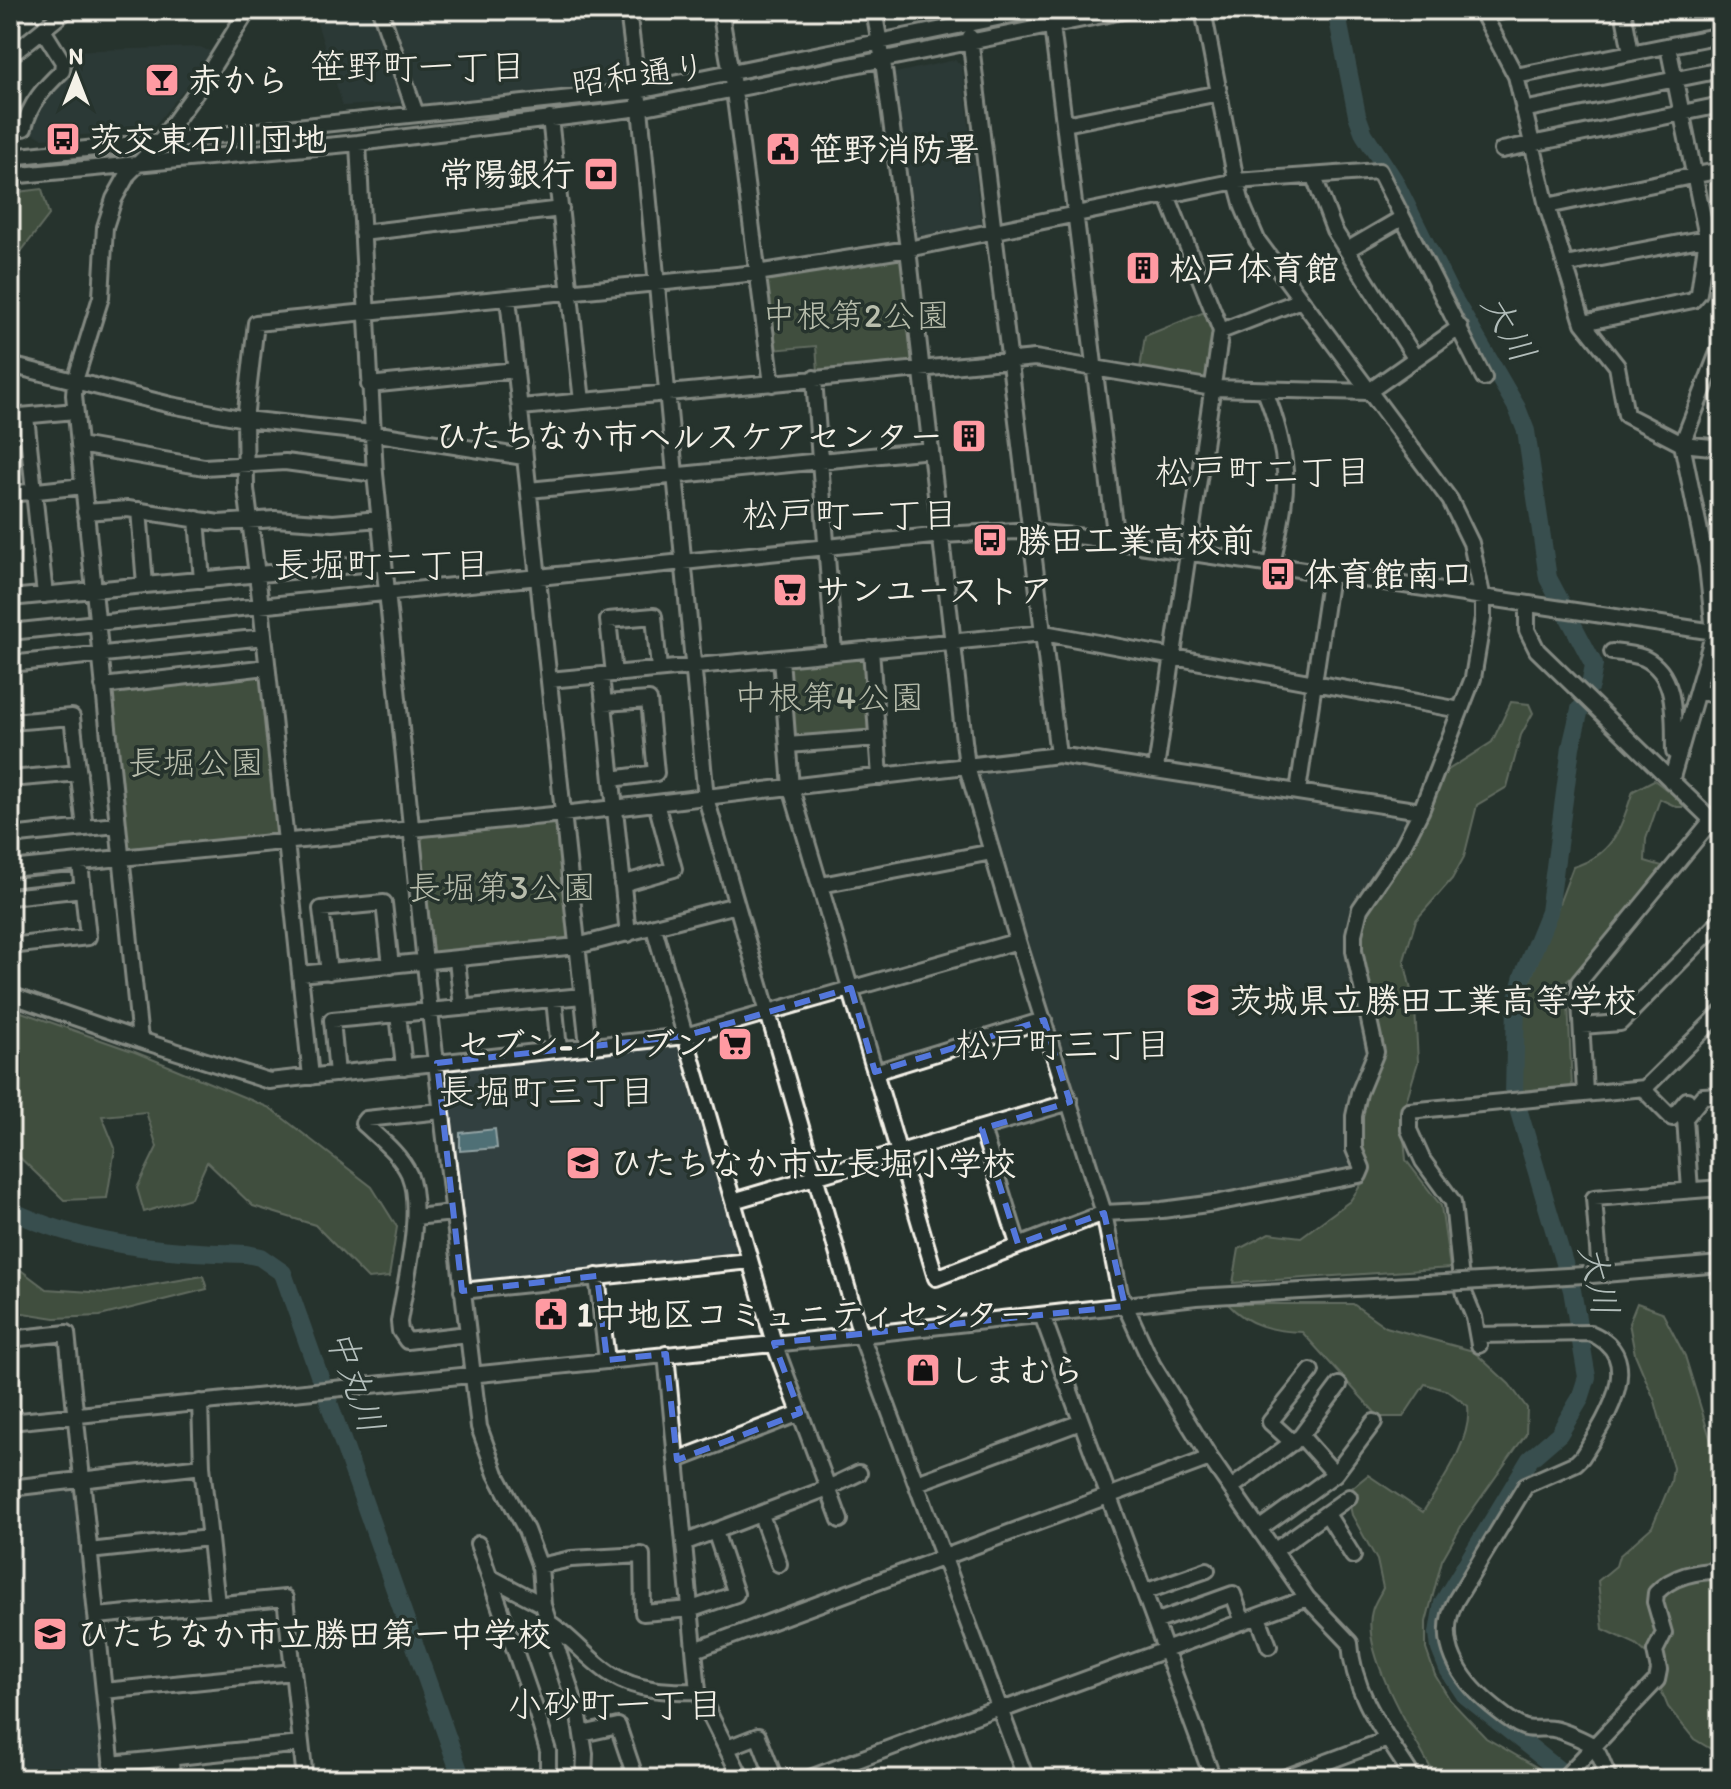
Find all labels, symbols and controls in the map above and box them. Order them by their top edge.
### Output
north arrow [36,36,116,116]
text: N [69,43,83,70]
district label: 笹野町一丁目 [310,45,526,88]
street label: 昭和通り [569,45,709,105]
place label: 赤から [188,60,290,101]
bar icon: 赤から [143,61,181,99]
place label: 茨交東石川団地 [89,119,327,160]
bus stop icon: 茨交東石川団地 [44,120,82,158]
place label: 笹野消防署 [809,129,979,170]
public building icon: 笹野消防署 [764,130,802,168]
place label: 常陽銀行 [439,154,575,195]
bank icon: 常陽銀行 [582,155,620,193]
place label: 松戸体育館 [1169,248,1339,289]
building icon: 松戸体育館 [1124,249,1162,287]
water label: 大川 [1473,286,1545,370]
park label: 中根第2公園 [762,295,950,336]
place label: ひたちなか市ヘルスケアセンター [434,416,943,457]
building icon: ひたちなか市ヘルスケアセンター [950,417,988,455]
district label: 松戸町二丁目 [1155,450,1371,493]
district label: 松戸町一丁目 [742,493,958,536]
place label: 勝田工業高校前 [1016,520,1254,561]
bus stop icon: 勝田工業高校前 [971,521,1009,559]
district label: 長堀町二丁目 [274,543,490,586]
place label: 体育館南口 [1304,554,1474,595]
bus stop icon: 体育館南口 [1259,555,1297,593]
place label: サンユーストア [816,570,1053,611]
supermarket icon: サンユーストア [771,571,809,609]
park label: 中根第4公園 [734,677,924,718]
park label: 長堀公園 [128,742,264,783]
park label: 長堀第3公園 [408,867,596,908]
place label: 茨城県立勝田工業高等学校 [1229,980,1637,1021]
school or university icon: 茨城県立勝田工業高等学校 [1184,981,1222,1019]
district label: 松戸町三丁目 [955,1023,1171,1066]
place label: セブン-イレブン [457,1024,709,1065]
supermarket icon: セブン-イレブン [716,1025,754,1063]
district label: 長堀町三丁目 [439,1070,655,1113]
place label: ひたちなか市立長堀小学校 [609,1143,1016,1184]
school or university icon: ひたちなか市立長堀小学校 [564,1144,602,1182]
water label: 大川 [1570,1240,1628,1320]
place label: 1中地区コミュニティセンター [577,1294,1033,1335]
public building icon: 1中地区コミュニティセンター [532,1295,570,1333]
water label: 中丸川 [318,1323,394,1439]
place label: しまむら [949,1350,1085,1391]
shop icon: しまむら [904,1351,942,1389]
place label: ひたちなか市立勝田第一中学校 [76,1614,551,1655]
school or university icon: ひたちなか市立勝田第一中学校 [31,1615,69,1653]
district label: 小砂町一丁目 [507,1683,723,1726]

